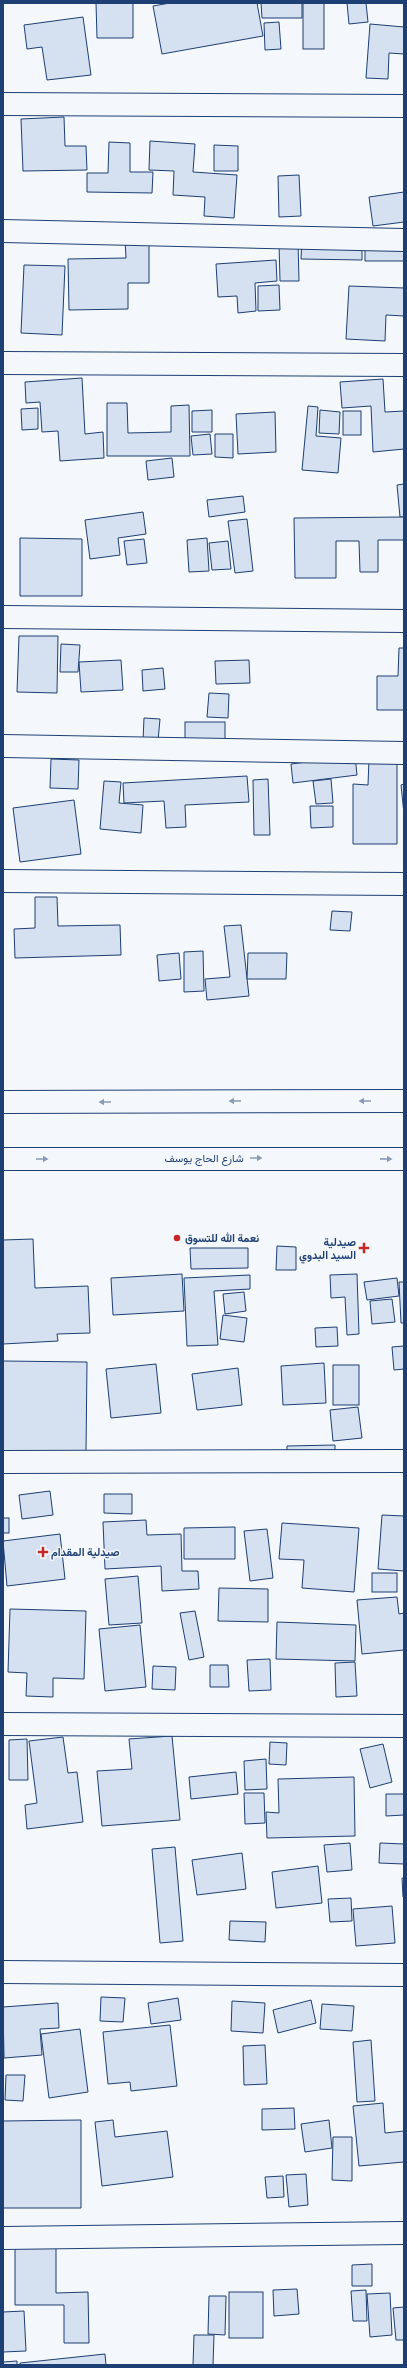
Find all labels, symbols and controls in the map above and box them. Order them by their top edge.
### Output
one-way arrow [229,1098,241,1105]
one-way arrow [358,1098,371,1104]
one-way arrow [98,1099,111,1105]
street label: شارع الحاج يوسف [164,1152,244,1166]
one-way arrow [250,1155,263,1161]
one-way arrow [36,1156,49,1162]
one-way arrow [380,1156,393,1162]
place label: نعمة الله للتسوق [185,1232,259,1245]
marker: نعمة الله للتسوق [172,1233,182,1243]
place label: صيدلية السيد البدوي [299,1236,356,1264]
marker: صيدلية السيد البدوي [359,1243,369,1253]
place label: صيدلية المقدام [51,1546,120,1560]
marker: صيدلية المقدام [38,1547,48,1557]

